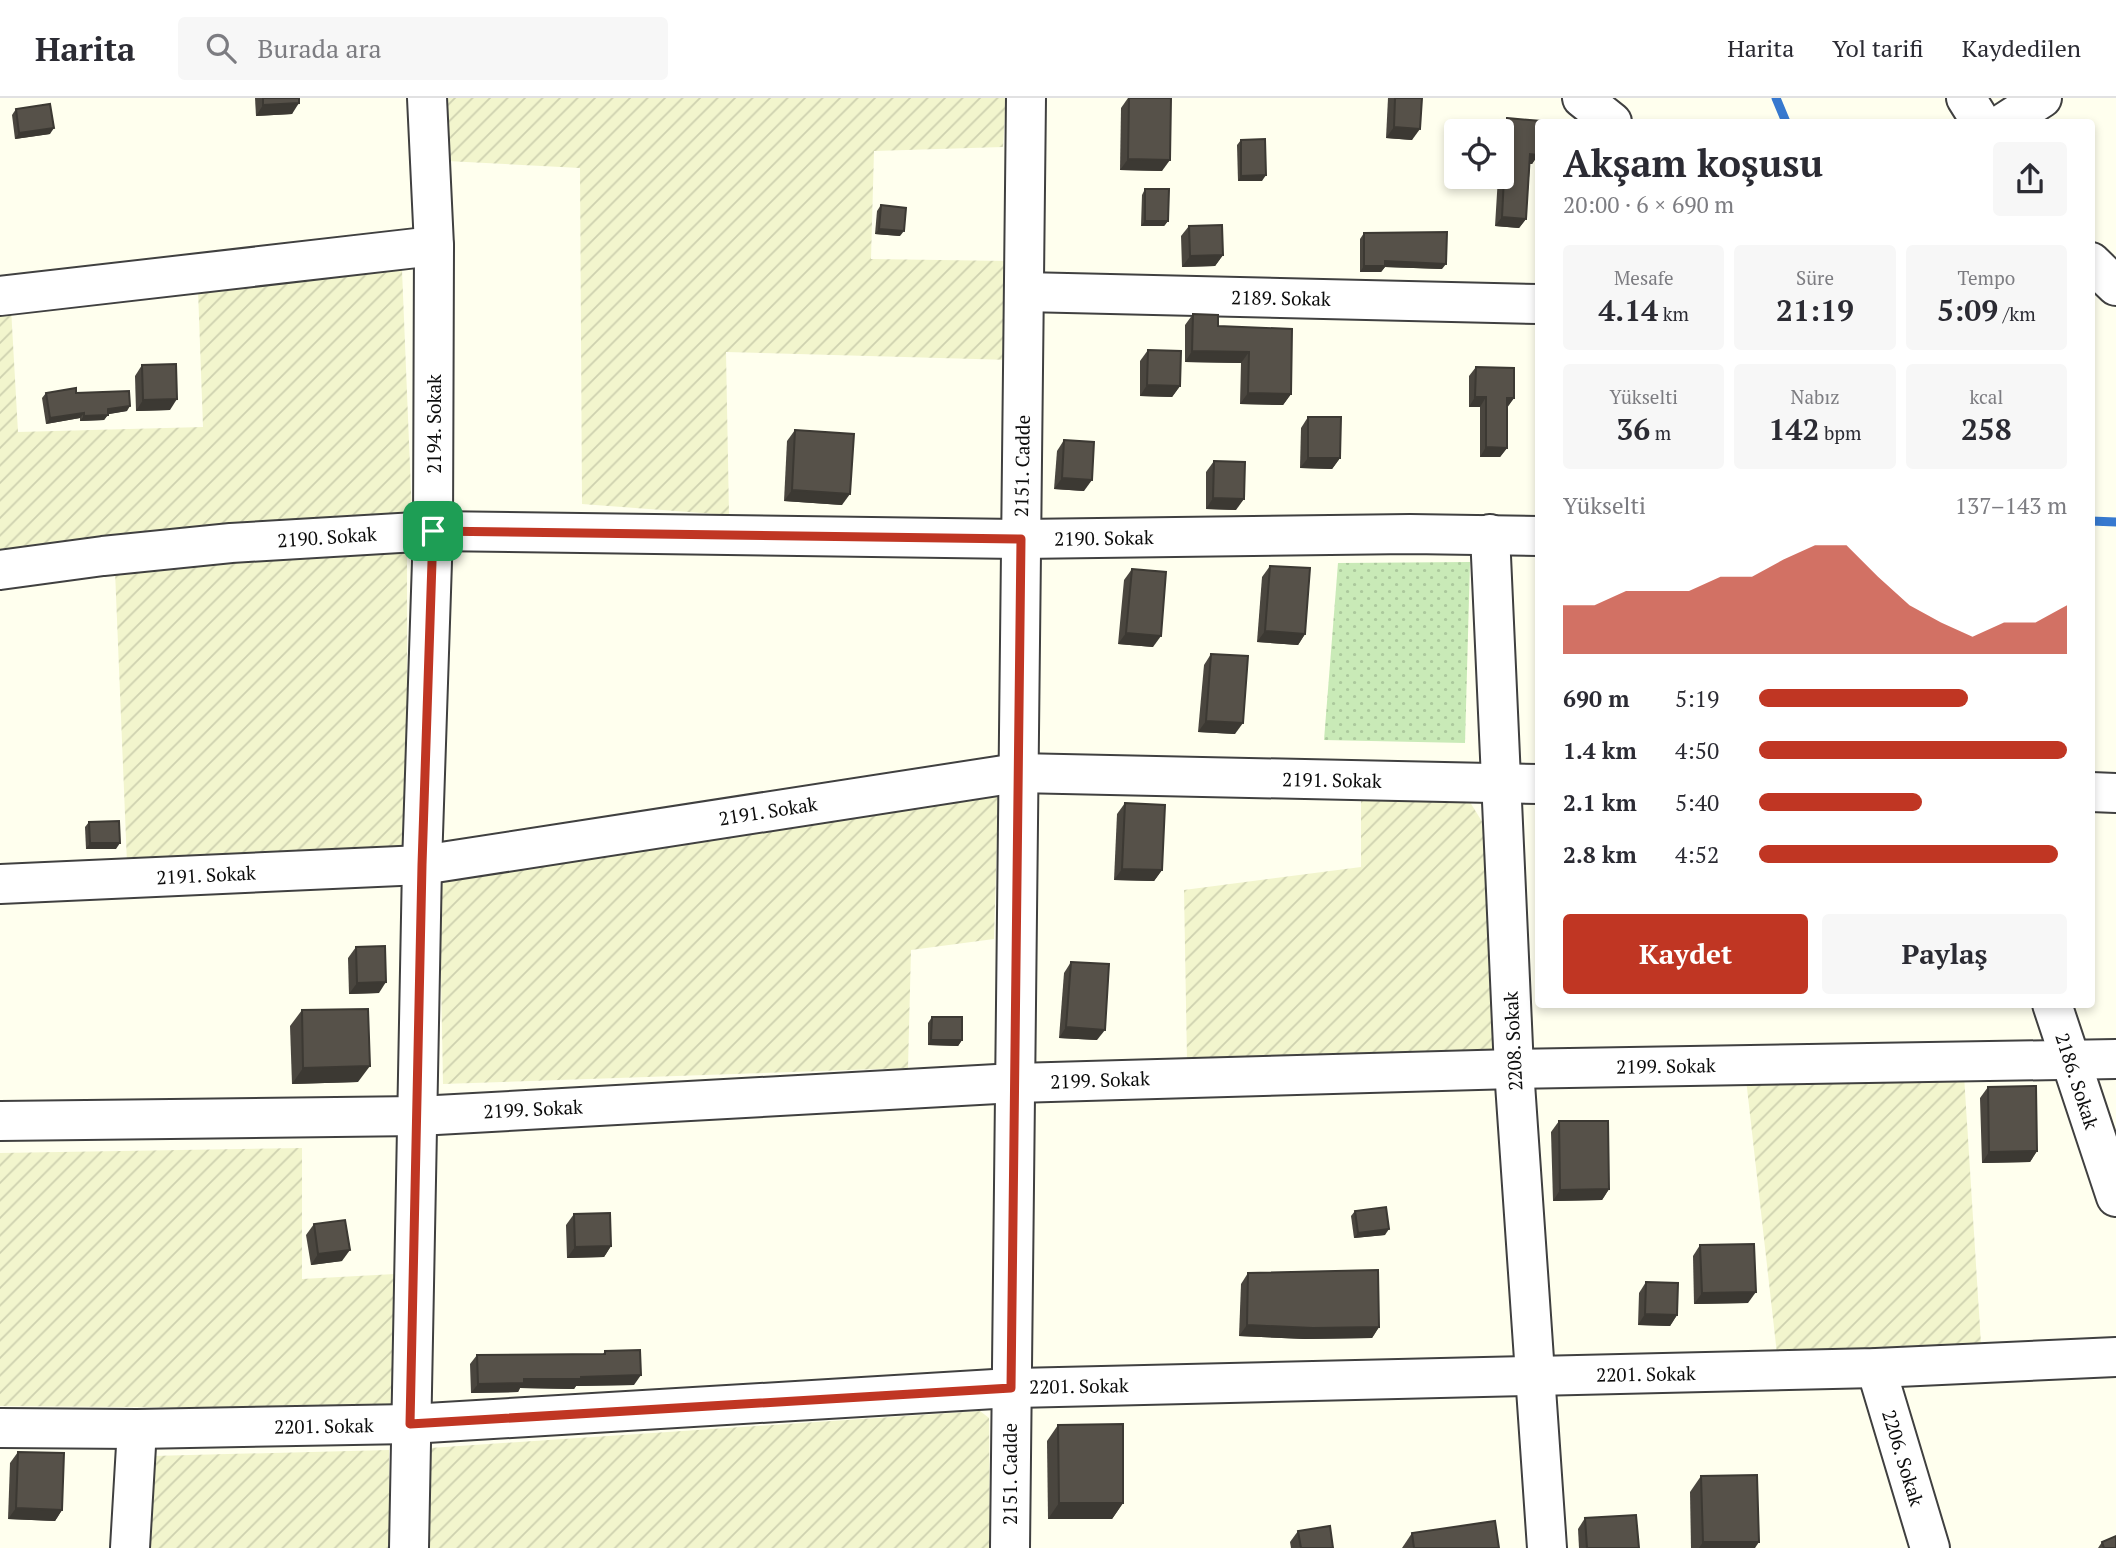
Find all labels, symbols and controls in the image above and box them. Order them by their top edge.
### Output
search box [178,17,668,80]
text: Harita [35,27,136,70]
icon: search [202,29,240,67]
text: Burada ara [258,31,382,65]
text: Harita [1727,32,1794,64]
text: Yol tarifi [1832,32,1924,64]
text: Kaydedilen [1962,32,2081,64]
map controls [1444,119,1514,189]
button: locate [1444,119,1514,189]
text: Akşam koşusu [1563,138,1823,188]
button: share [1993,142,2067,216]
text: 20:00 · 6 × 690 m [1563,189,1734,220]
text: Mesafe [1614,265,1673,290]
text: Süre [1796,265,1834,290]
text: Tempo [1957,265,2015,290]
street label: 2189. Sokak [1231,284,1331,311]
text: 4.14 [1598,290,1658,330]
text: 21:19 [1776,290,1854,330]
text: 5:09 [1937,290,1998,330]
text: km [1658,301,1689,326]
text: /km [1998,301,2036,326]
street label: 2194. Sokak [421,374,446,474]
text: Yükselti [1609,384,1678,409]
text: Nabız [1791,384,1839,409]
text: kcal [1969,384,2003,409]
text: 36 [1616,409,1650,449]
text: 142 [1769,409,1819,449]
text: 258 [1961,409,2012,449]
street label: 2151. Cadde [1008,415,1035,517]
text: m [1650,420,1671,445]
text: bpm [1819,420,1861,445]
text: Yükselti [1563,490,1646,521]
text: 137–143 m [1955,490,2067,521]
pin [403,501,463,561]
icon: arrive [414,512,452,550]
street label: 2190. Sokak [276,521,378,552]
street label: 2190. Sokak [1054,524,1154,551]
text: 690 m [1563,683,1629,714]
text: 5:19 [1675,683,1719,714]
text: 1.4 km [1563,735,1637,766]
text: 4:50 [1675,735,1719,766]
street label: 2191. Sokak [1282,766,1382,793]
text: 2.1 km [1563,787,1637,818]
text: 5:40 [1675,787,1719,818]
street label: 2191. Sokak [717,790,819,831]
text: 2.8 km [1563,839,1637,870]
text: 4:52 [1675,839,1719,870]
street label: 2191. Sokak [156,859,257,890]
button: Kaydet [1563,914,1808,994]
button: Paylaş [1822,914,2067,994]
street label: 2208. Sokak [1497,990,1528,1091]
street label: 2186. Sokak [2050,1030,2105,1132]
street label: 2199. Sokak [1616,1052,1716,1079]
street label: 2199. Sokak [1050,1065,1150,1094]
street label: 2199. Sokak [483,1093,584,1124]
street label: 2201. Sokak [1596,1360,1696,1387]
street label: 2201. Sokak [1029,1372,1129,1399]
street label: 2206. Sokak [1877,1407,1930,1509]
street label: 2201. Sokak [274,1412,374,1439]
street label: 2151. Cadde [997,1423,1022,1525]

